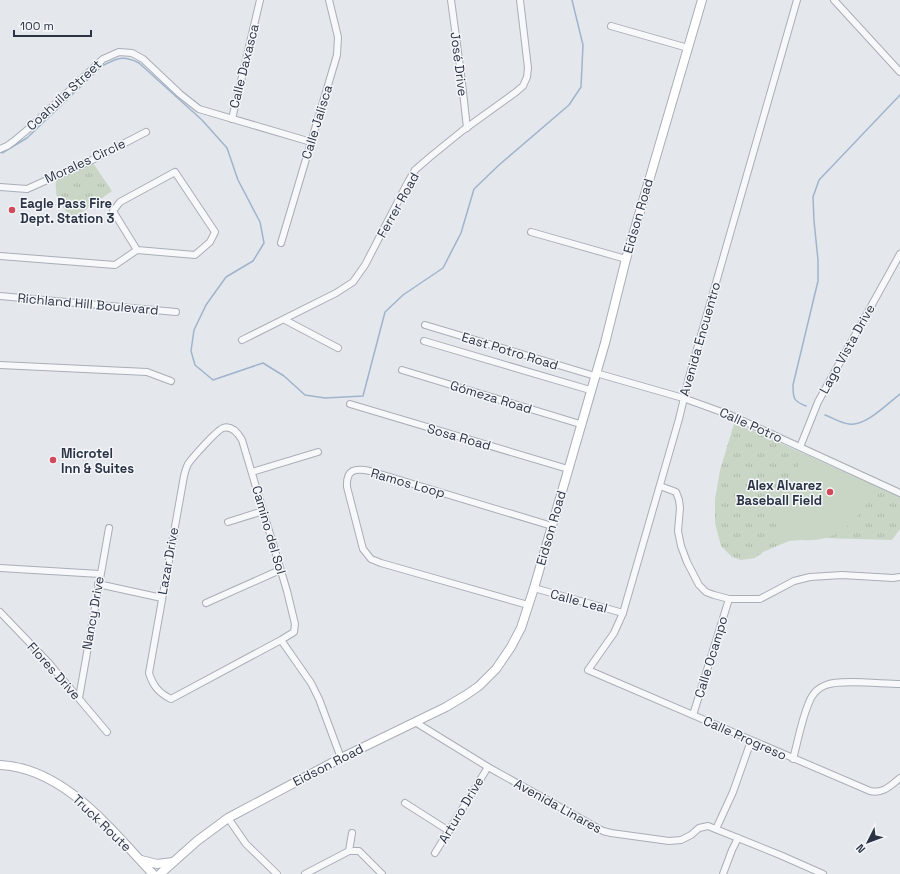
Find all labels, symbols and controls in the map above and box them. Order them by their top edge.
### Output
scale bar [14,12,91,38]
text: 100 m [20,18,54,34]
street label: Calle Daxasca [225,22,263,110]
street label: José Drive [447,31,471,97]
street label: Coahuila Street [23,56,105,134]
street label: Calle Jalisca [298,82,336,161]
street label: Morales Circle [42,135,128,187]
street label: Ferrer Road [373,169,423,241]
street label: Eidson Road [619,177,657,255]
place label: Eagle Pass Fire Dept. Station 3 [20,195,114,227]
marker: Eagle Pass Fire Dept. Station 3 [7,205,17,215]
street label: Avenida Encuentro [676,280,724,398]
street label: Richland Hill Boulevard [17,289,159,319]
street label: Lago Vista Drive [815,301,879,397]
street label: East Potro Road [460,328,560,374]
street label: Gómeza Road [448,376,534,418]
street label: Calle Potro [717,404,785,446]
street label: Sosa Road [425,420,493,454]
place label: Microtel Inn & Suites [61,445,134,477]
marker: Microtel Inn & Suites [48,455,58,465]
street label: Ramos Loop [369,464,447,502]
place label: Alex Alvarez Baseball Field [736,477,822,509]
street label: Camino del Sol [248,484,290,576]
marker: Alex Alvarez Baseball Field [825,487,835,497]
street label: Eidson Road [532,489,570,567]
street label: Lazar Drive [154,526,182,596]
street label: Nancy Drive [78,575,108,651]
street label: Calle Leal [548,585,610,617]
street label: Calle Ocampo [690,614,732,700]
street label: Flores Drive [24,639,84,703]
street label: Calle Progreso [701,712,789,764]
street label: Eidson Road [290,740,366,790]
street label: Arturo Drive [435,774,487,846]
street label: Avenida Linares [511,775,605,837]
street label: Truck Route [69,791,135,855]
north arrow [848,822,888,862]
text: N [853,841,868,856]

